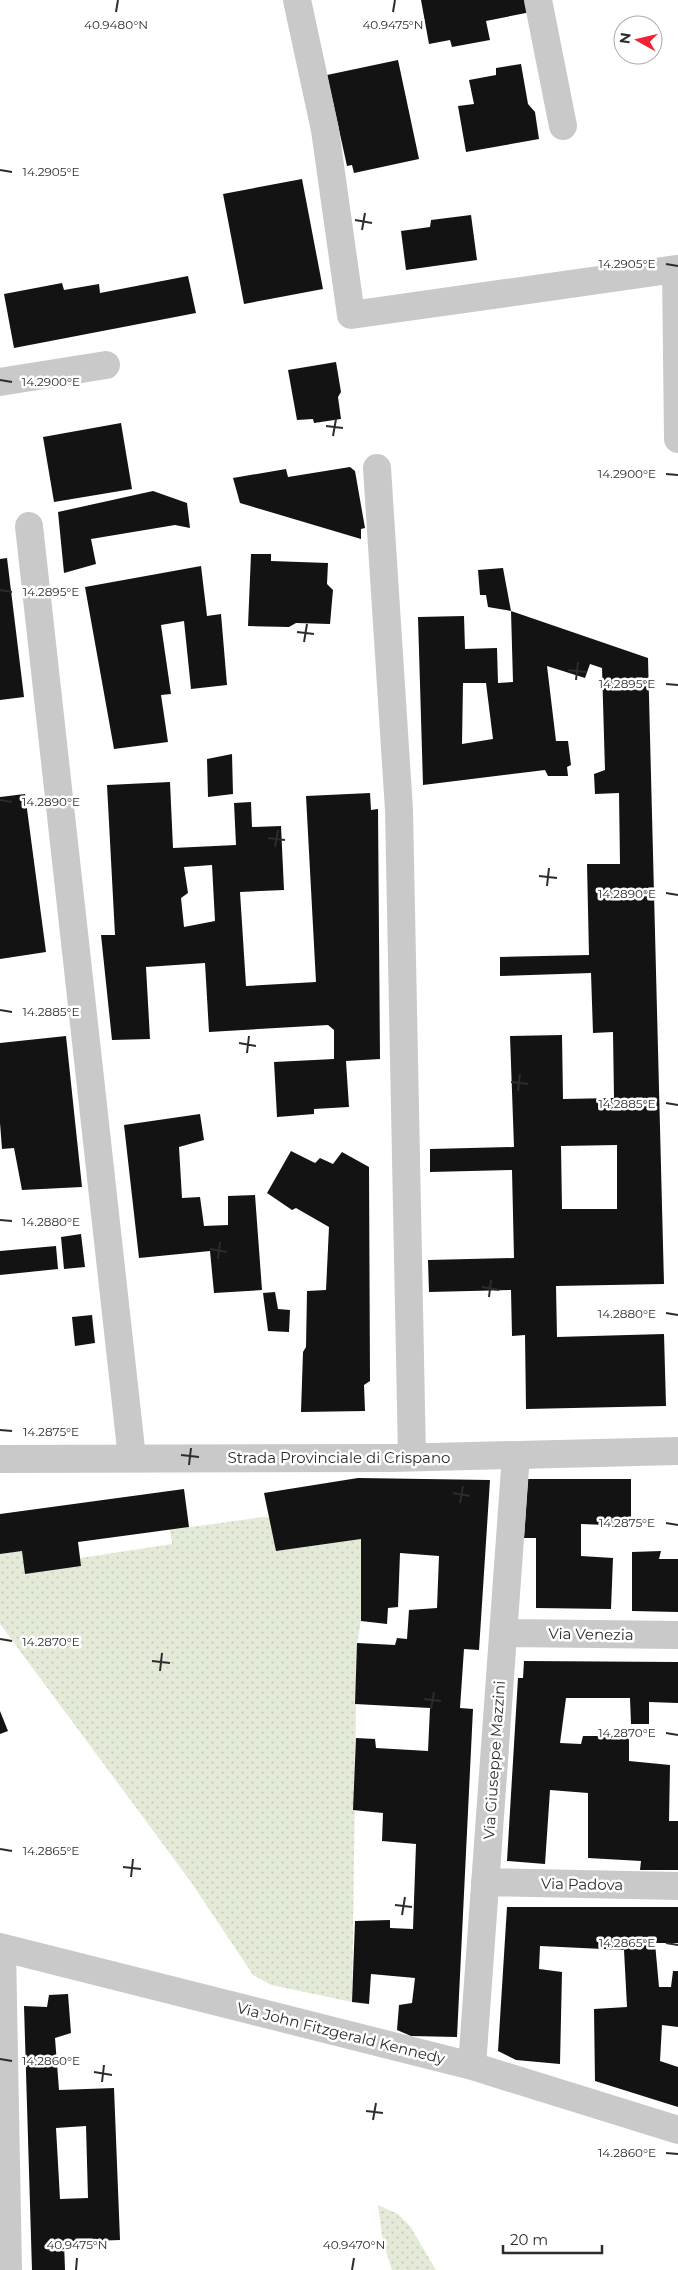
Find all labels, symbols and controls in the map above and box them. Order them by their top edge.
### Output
north arrow [613,15,663,65]
text: 40.9480°N [84,17,148,32]
text: 40.9475°N [362,17,424,32]
text: N [615,31,635,45]
text: 14.2905°E [23,164,79,179]
text: 14.2905°E [599,256,655,271]
text: 14.2900°E [22,374,80,389]
text: 14.2900°E [598,466,656,481]
text: 14.2895°E [23,584,79,599]
text: 14.2895°E [599,676,655,691]
text: 14.2890°E [22,794,80,809]
text: 14.2890°E [598,886,656,901]
text: 14.2885°E [23,1004,79,1019]
text: 14.2885°E [599,1096,655,1111]
text: 14.2880°E [22,1214,80,1229]
text: 14.2880°E [598,1306,656,1321]
text: 14.2875°E [23,1424,79,1439]
street label: Strada Provinciale di Crispano [227,1448,451,1467]
text: 14.2875°E [599,1515,655,1530]
street label: Via Venezia [548,1624,634,1644]
text: 14.2870°E [22,1634,80,1649]
street label: Via Giuseppe Mazzini [479,1680,509,1840]
text: 14.2870°E [598,1725,656,1740]
text: 14.2865°E [23,1843,79,1858]
street label: Via Padova [541,1874,623,1894]
text: 14.2865°E [599,1935,655,1950]
street label: Via John Fitzgerald Kennedy [235,1998,448,2068]
text: 14.2860°E [22,2053,80,2068]
text: 14.2860°E [598,2145,656,2160]
scale bar [503,2222,602,2254]
text: 20 m [510,2230,548,2249]
text: 40.9475°N [46,2237,108,2252]
text: 40.9470°N [323,2237,385,2252]

